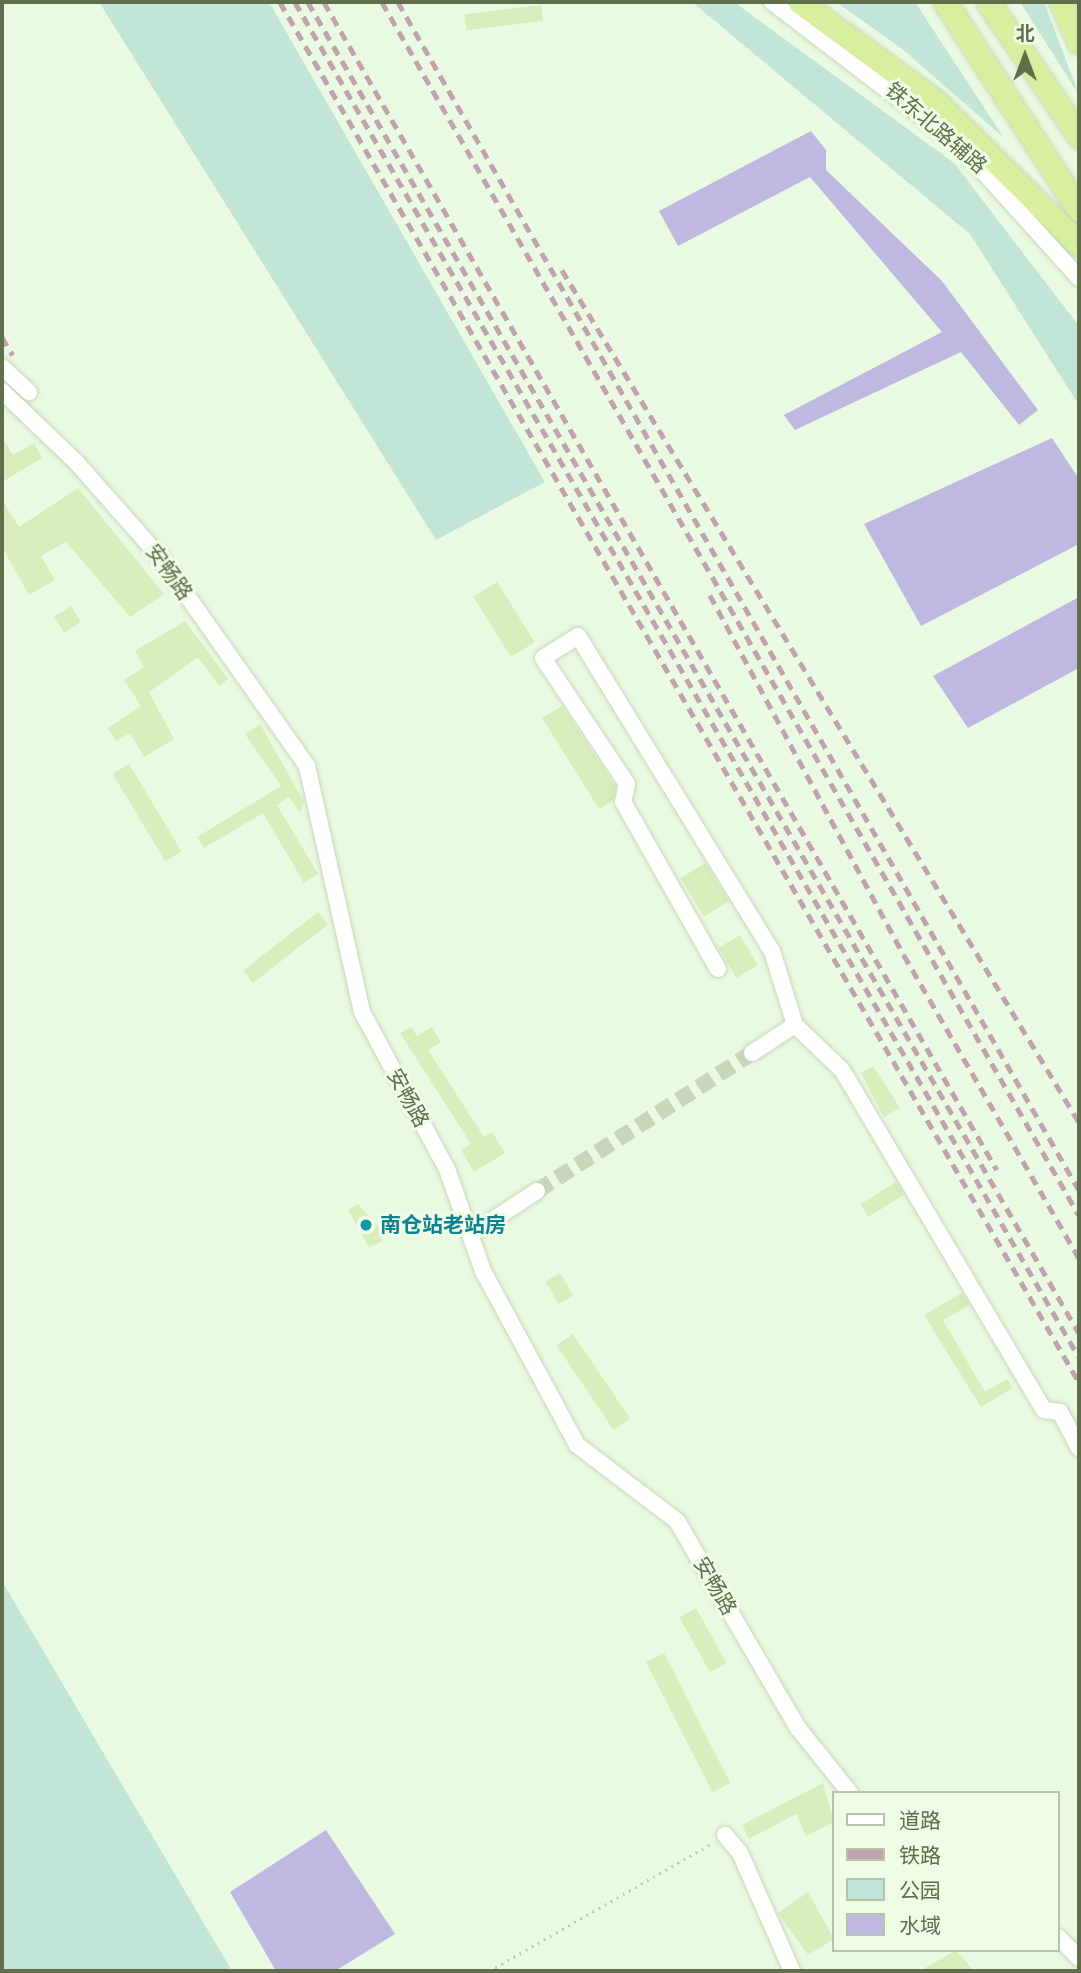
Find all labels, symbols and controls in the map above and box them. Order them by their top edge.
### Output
north arrow [990,21,1060,91]
text: 北 [1015,21,1035,48]
street label: 铁东北路辅路 [880,77,992,179]
street label: 安畅路 [140,539,198,605]
street label: 安畅路 [382,1064,434,1132]
place label: 南仓站老站房 [380,1212,506,1238]
marker: 南仓站老站房 [358,1217,374,1233]
street label: 安畅路 [688,1552,742,1620]
legend [832,1791,1060,1952]
text: 道路 [899,1806,941,1836]
text: 铁路 [899,1841,941,1871]
text: 公园 [899,1876,941,1906]
text: 水域 [899,1911,941,1941]

